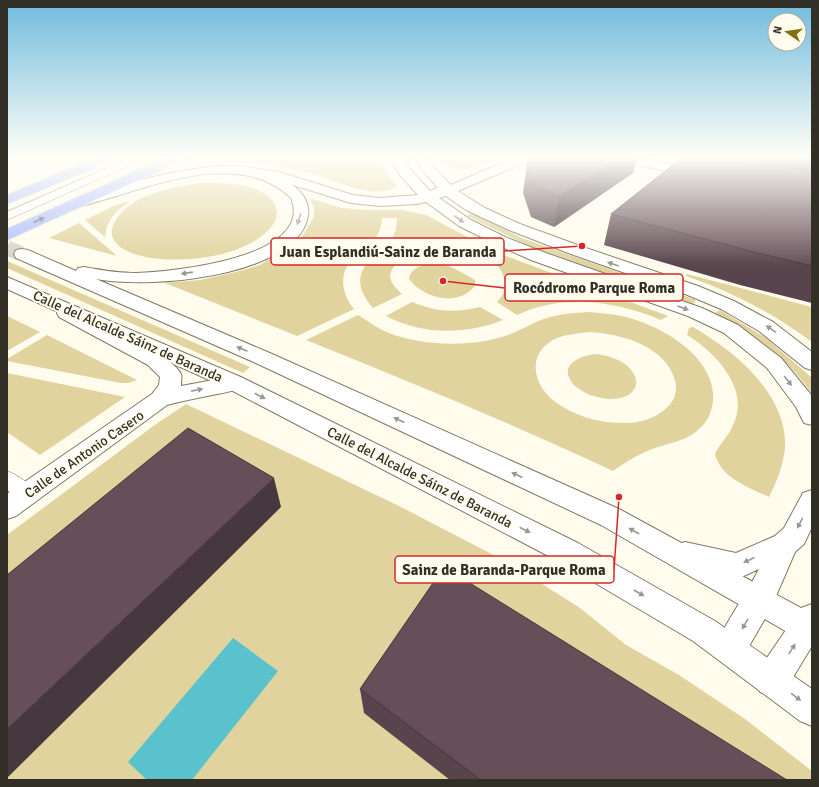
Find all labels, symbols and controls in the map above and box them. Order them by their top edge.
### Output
north arrow [767,12,807,52]
text: N [771,25,785,35]
one-way arrow [296,214,302,226]
one-way arrow [453,215,465,222]
one-way arrow [33,217,44,223]
callout: Juan Esplandiú-Sainz de Baranda [271,238,504,265]
text: Juan Esplandiú-Sainz de Baranda [280,243,497,261]
one-way arrow [606,261,618,267]
one-way arrow [181,270,193,276]
callout: Rocódromo Parque Roma [505,274,683,301]
text: Rocódromo Parque Roma [513,279,675,297]
street label: Calle del Alcalde Sáinz de Baranda [30,287,225,386]
one-way arrow [678,305,690,311]
one-way arrow [765,326,777,333]
one-way arrow [237,346,248,352]
one-way arrow [784,375,793,386]
one-way arrow [191,386,203,392]
one-way arrow [254,392,265,399]
street label: Calle de Antonio Casero [21,407,147,502]
one-way arrow [393,417,404,423]
street label: Calle del Alcalde Sáinz de Baranda [324,423,515,532]
one-way arrow [511,472,522,478]
one-way arrow [797,517,803,529]
one-way arrow [520,527,531,534]
one-way arrow [628,528,640,535]
callout: Sainz de Baranda-Parque Roma [395,556,614,583]
one-way arrow [743,557,755,564]
text: Sainz de Baranda-Parque Roma [402,561,606,579]
one-way arrow [633,590,645,597]
one-way arrow [741,618,748,630]
one-way arrow [788,644,796,654]
one-way arrow [790,693,801,702]

